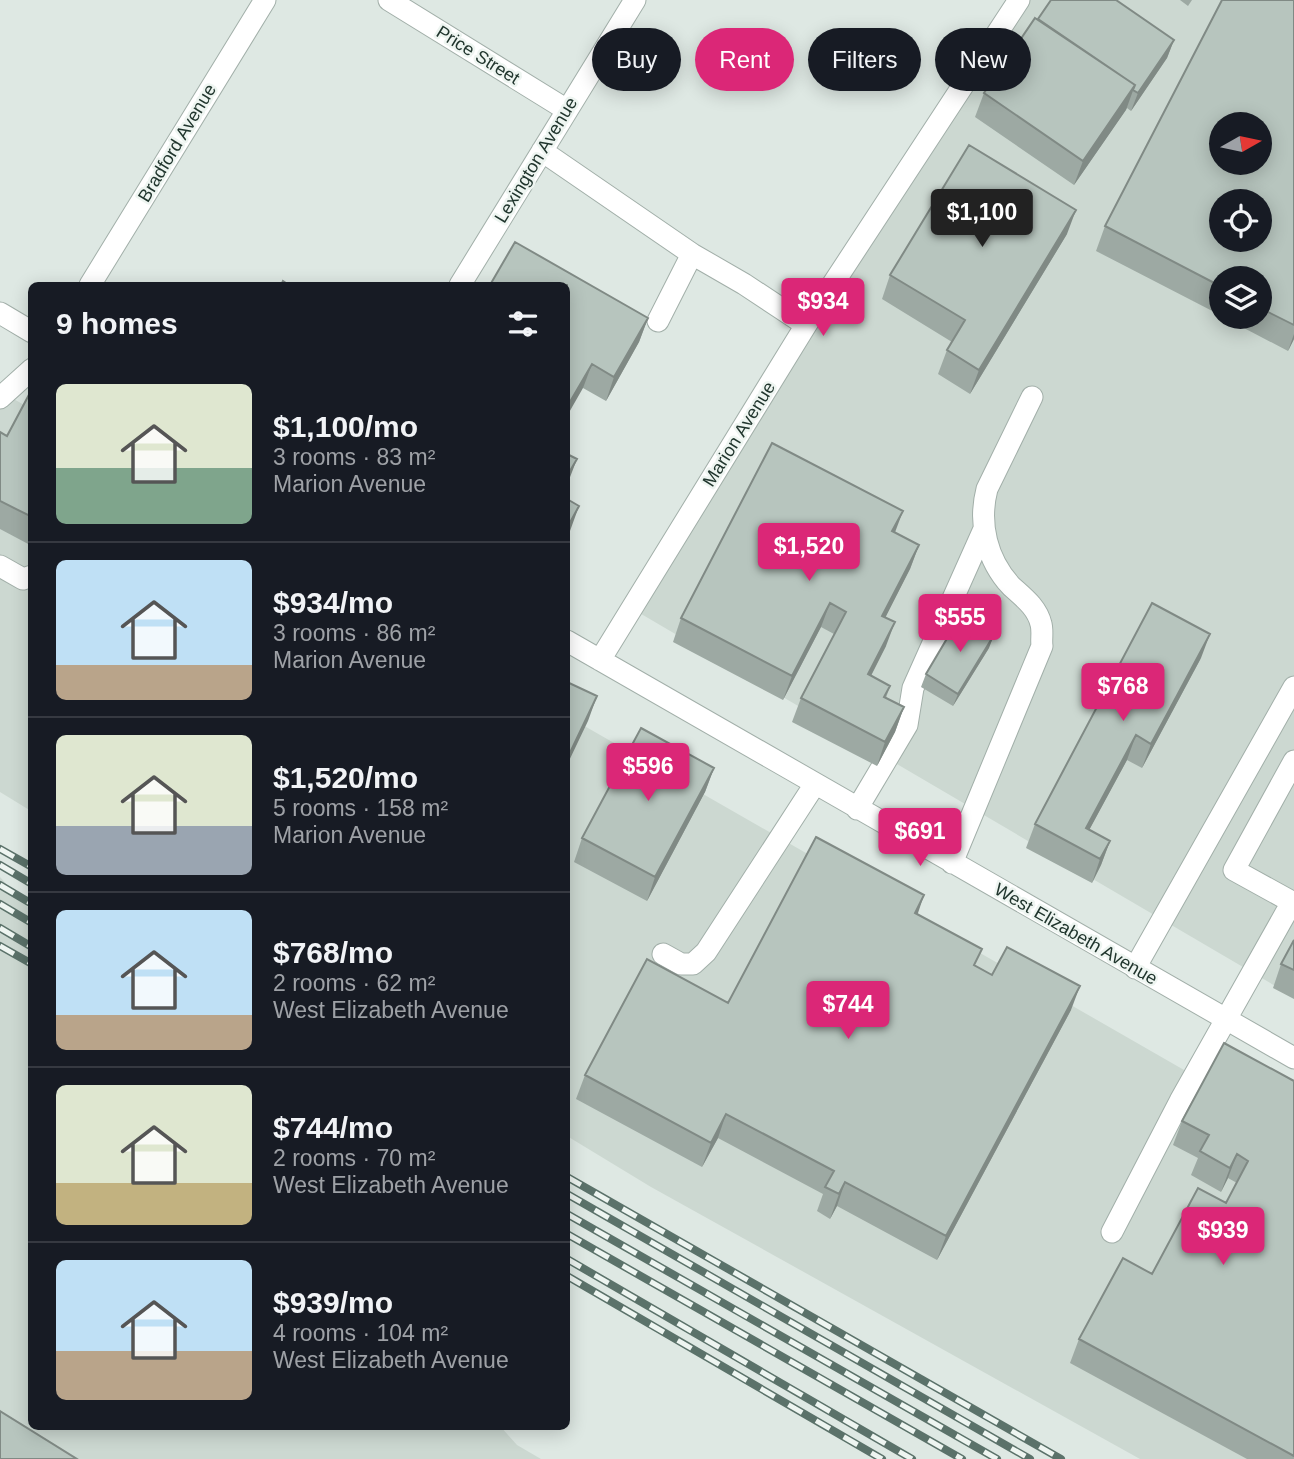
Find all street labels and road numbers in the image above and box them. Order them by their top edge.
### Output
street label: Price Street [433,22,523,88]
street label: Bradford Avenue [134,81,220,205]
street label: Lexington Avenue [491,94,581,226]
street label: Marion Avenue [699,378,779,490]
street label: West Elizabeth Avenue [991,879,1161,989]

